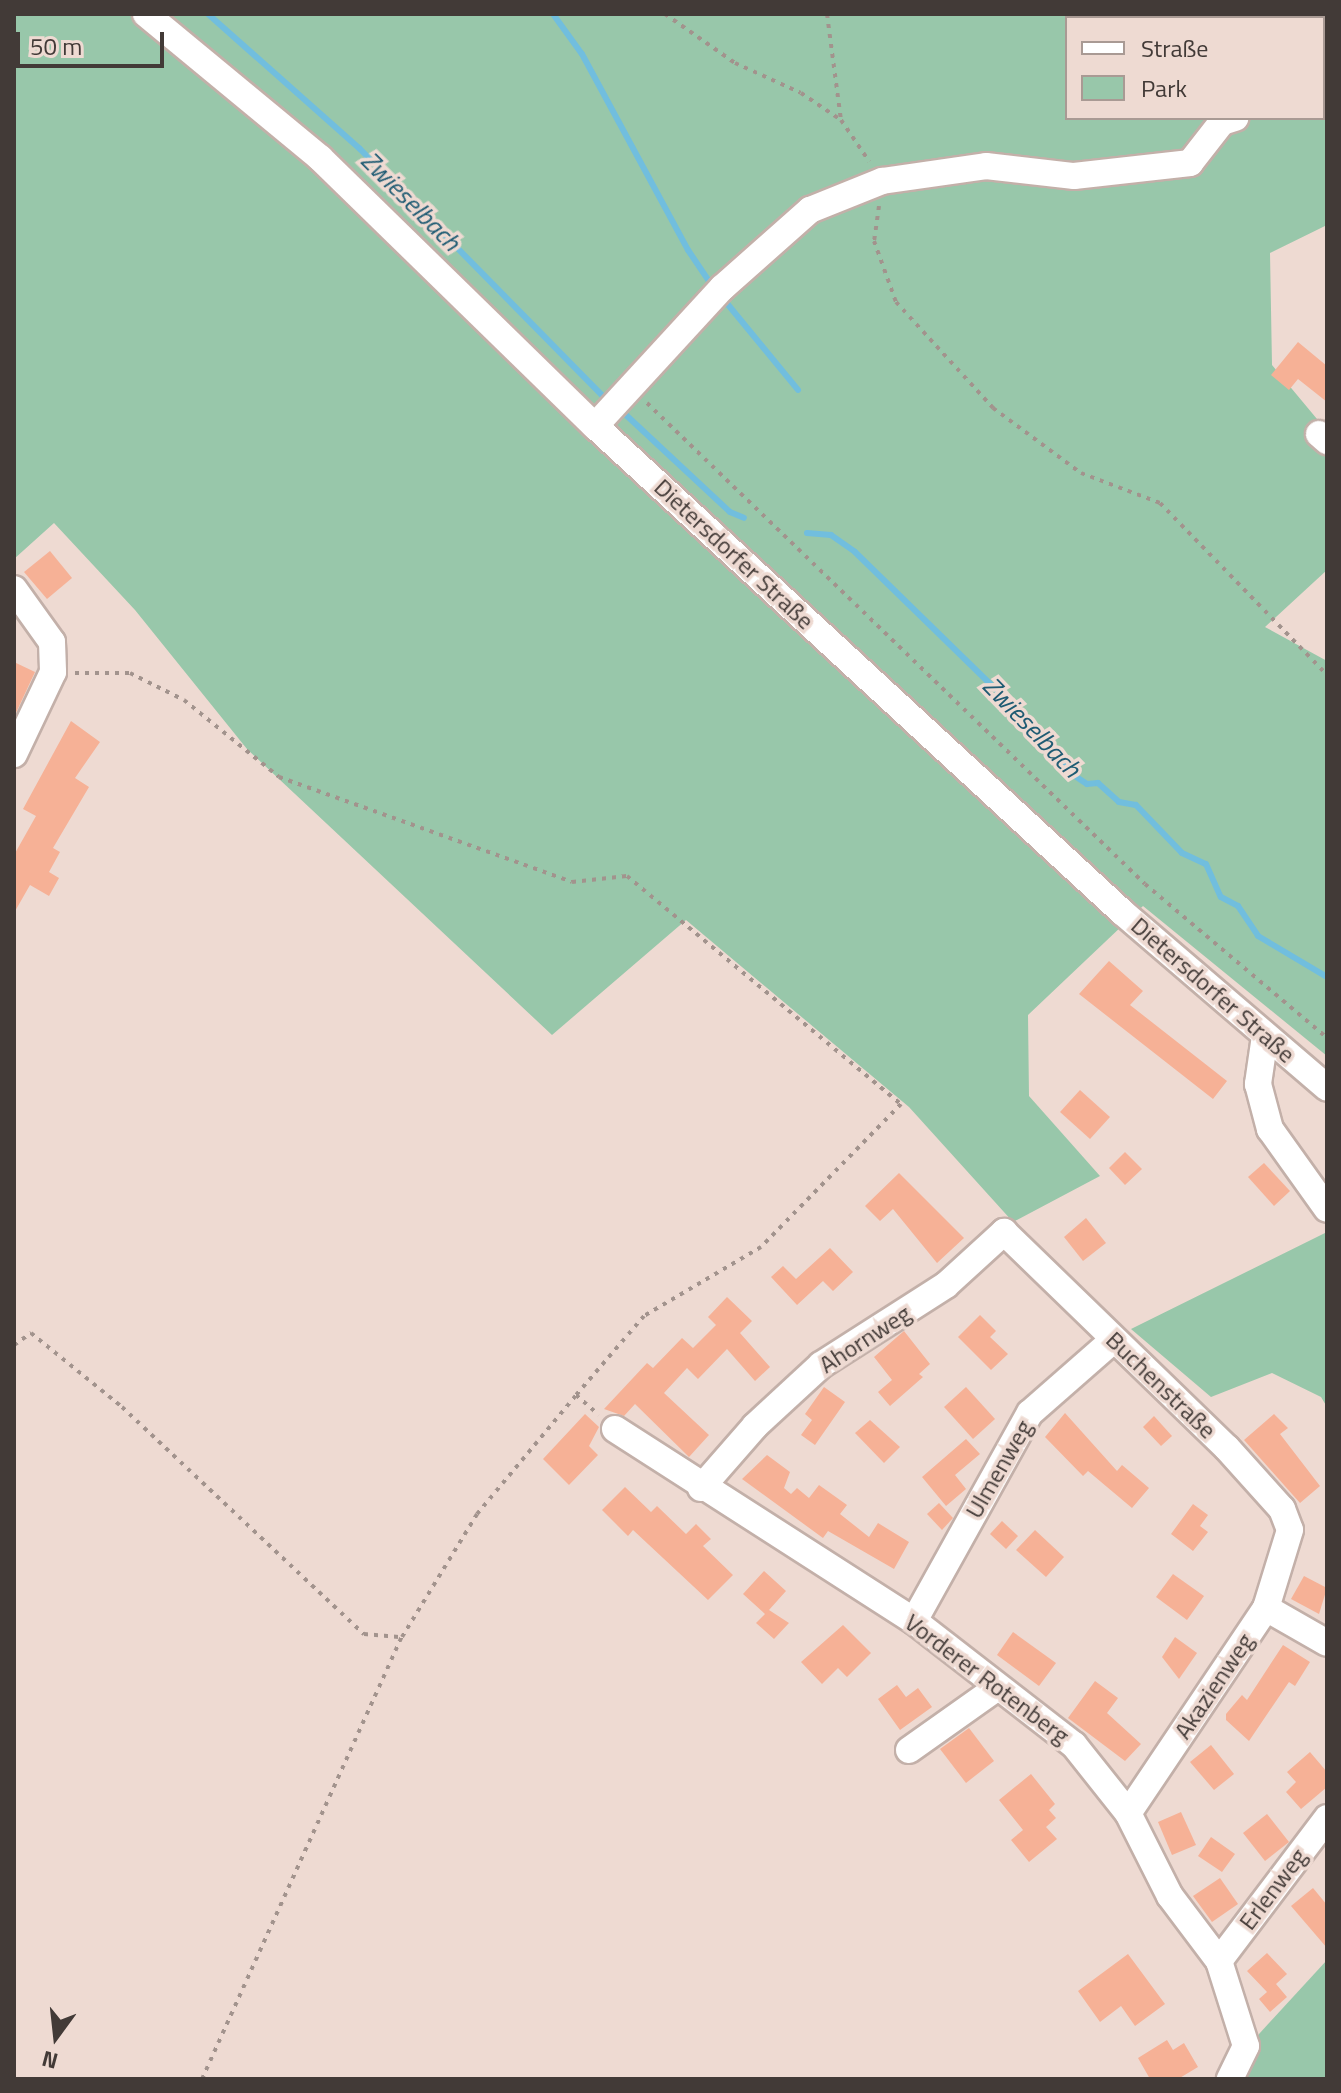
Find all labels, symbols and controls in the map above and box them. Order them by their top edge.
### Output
scale bar [20,16,168,66]
legend [1065,16,1325,120]
text: 50 m [30,28,82,64]
text: Straße [1141,30,1208,66]
text: Park [1141,70,1187,106]
water label: Zwieselbach [355,145,467,257]
street label: Dietersdorfer Straße [648,473,820,635]
water label: Zwieselbach [977,670,1087,784]
street label: Dietersdorfer Straße [1125,911,1301,1069]
street label: Ahornweg [814,1299,916,1379]
street label: Buchenstraße [1100,1325,1222,1445]
street label: Ulmenweg [959,1415,1039,1523]
street label: Vorderer Rotenberg [899,1608,1075,1750]
street label: Akazienweg [1168,1628,1260,1744]
street label: Erlenweg [1233,1843,1313,1935]
north arrow [16,1997,96,2077]
text: N [38,2042,62,2079]

